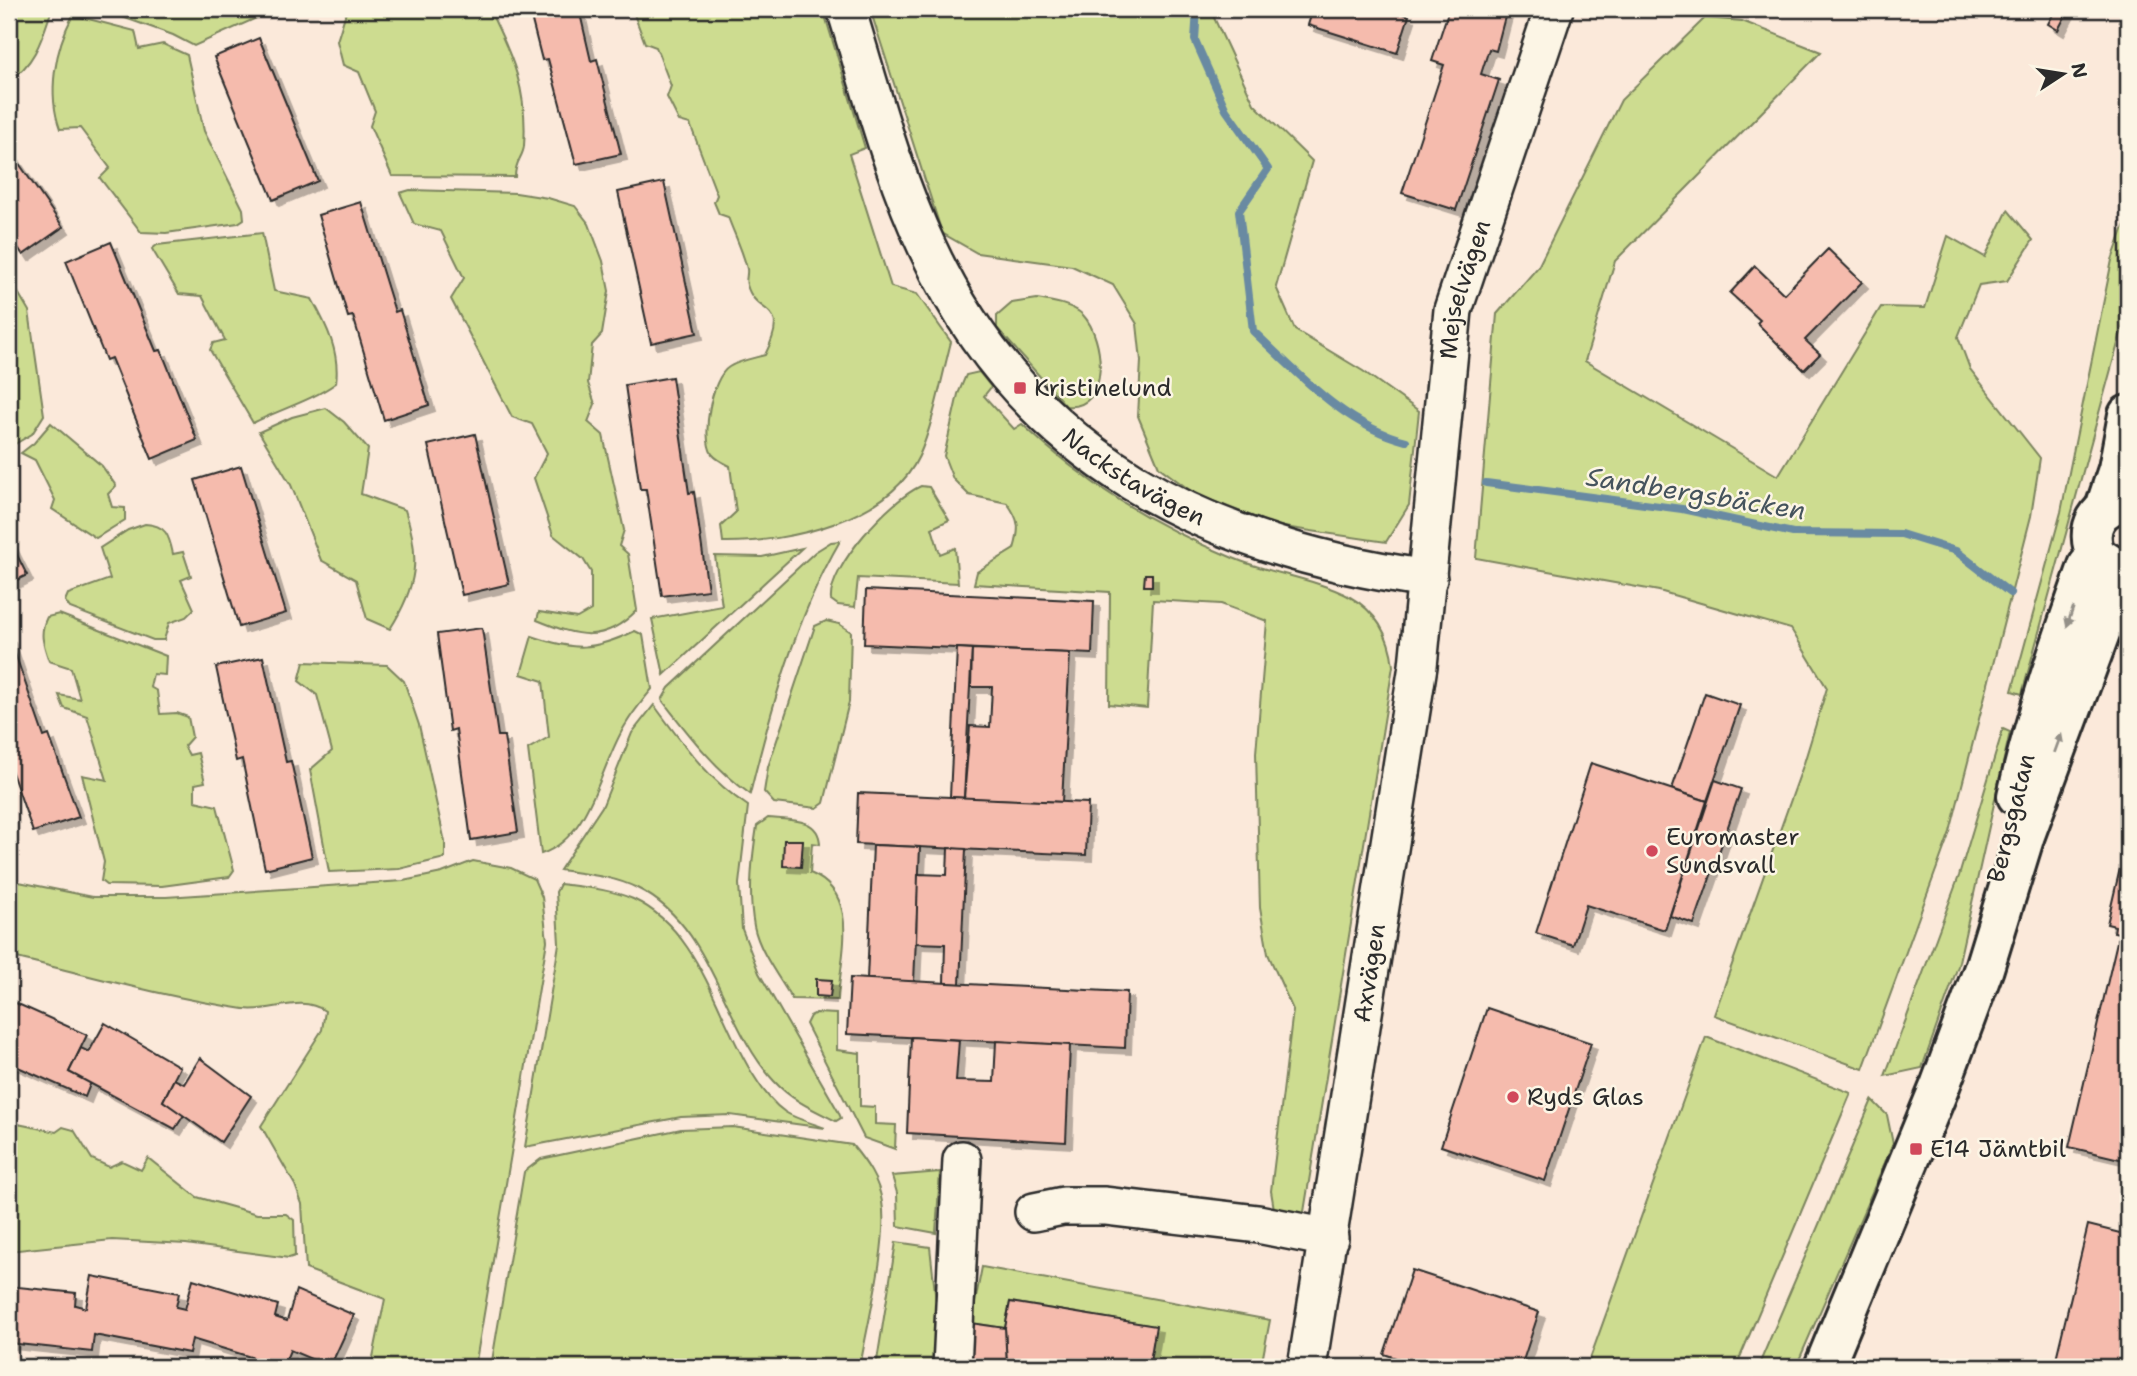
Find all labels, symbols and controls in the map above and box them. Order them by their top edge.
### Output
north arrow [2028,38,2098,108]
text: N [2065,61,2093,81]
street label: Mejselvägen [1432,215,1498,361]
place label: Kristinelund [1034,372,1172,404]
marker: Kristinelund [1012,380,1028,396]
street label: Nackstavägen [1056,421,1210,533]
water label: Sandbergsbäcken [1584,458,1808,528]
one-way arrow [2064,607,2075,628]
one-way arrow [2053,733,2064,754]
street label: Bergsgatan [1980,750,2042,886]
place label: Euromaster Sundsvall [1666,821,1800,881]
marker: Euromaster Sundsvall [1644,843,1660,859]
street label: Axvägen [1346,921,1393,1025]
place label: Ryds Glas [1527,1081,1644,1113]
marker: Ryds Glas [1505,1089,1521,1105]
place label: E14 Jämtbil [1930,1133,2067,1165]
marker: E14 Jämtbil [1908,1141,1924,1157]

